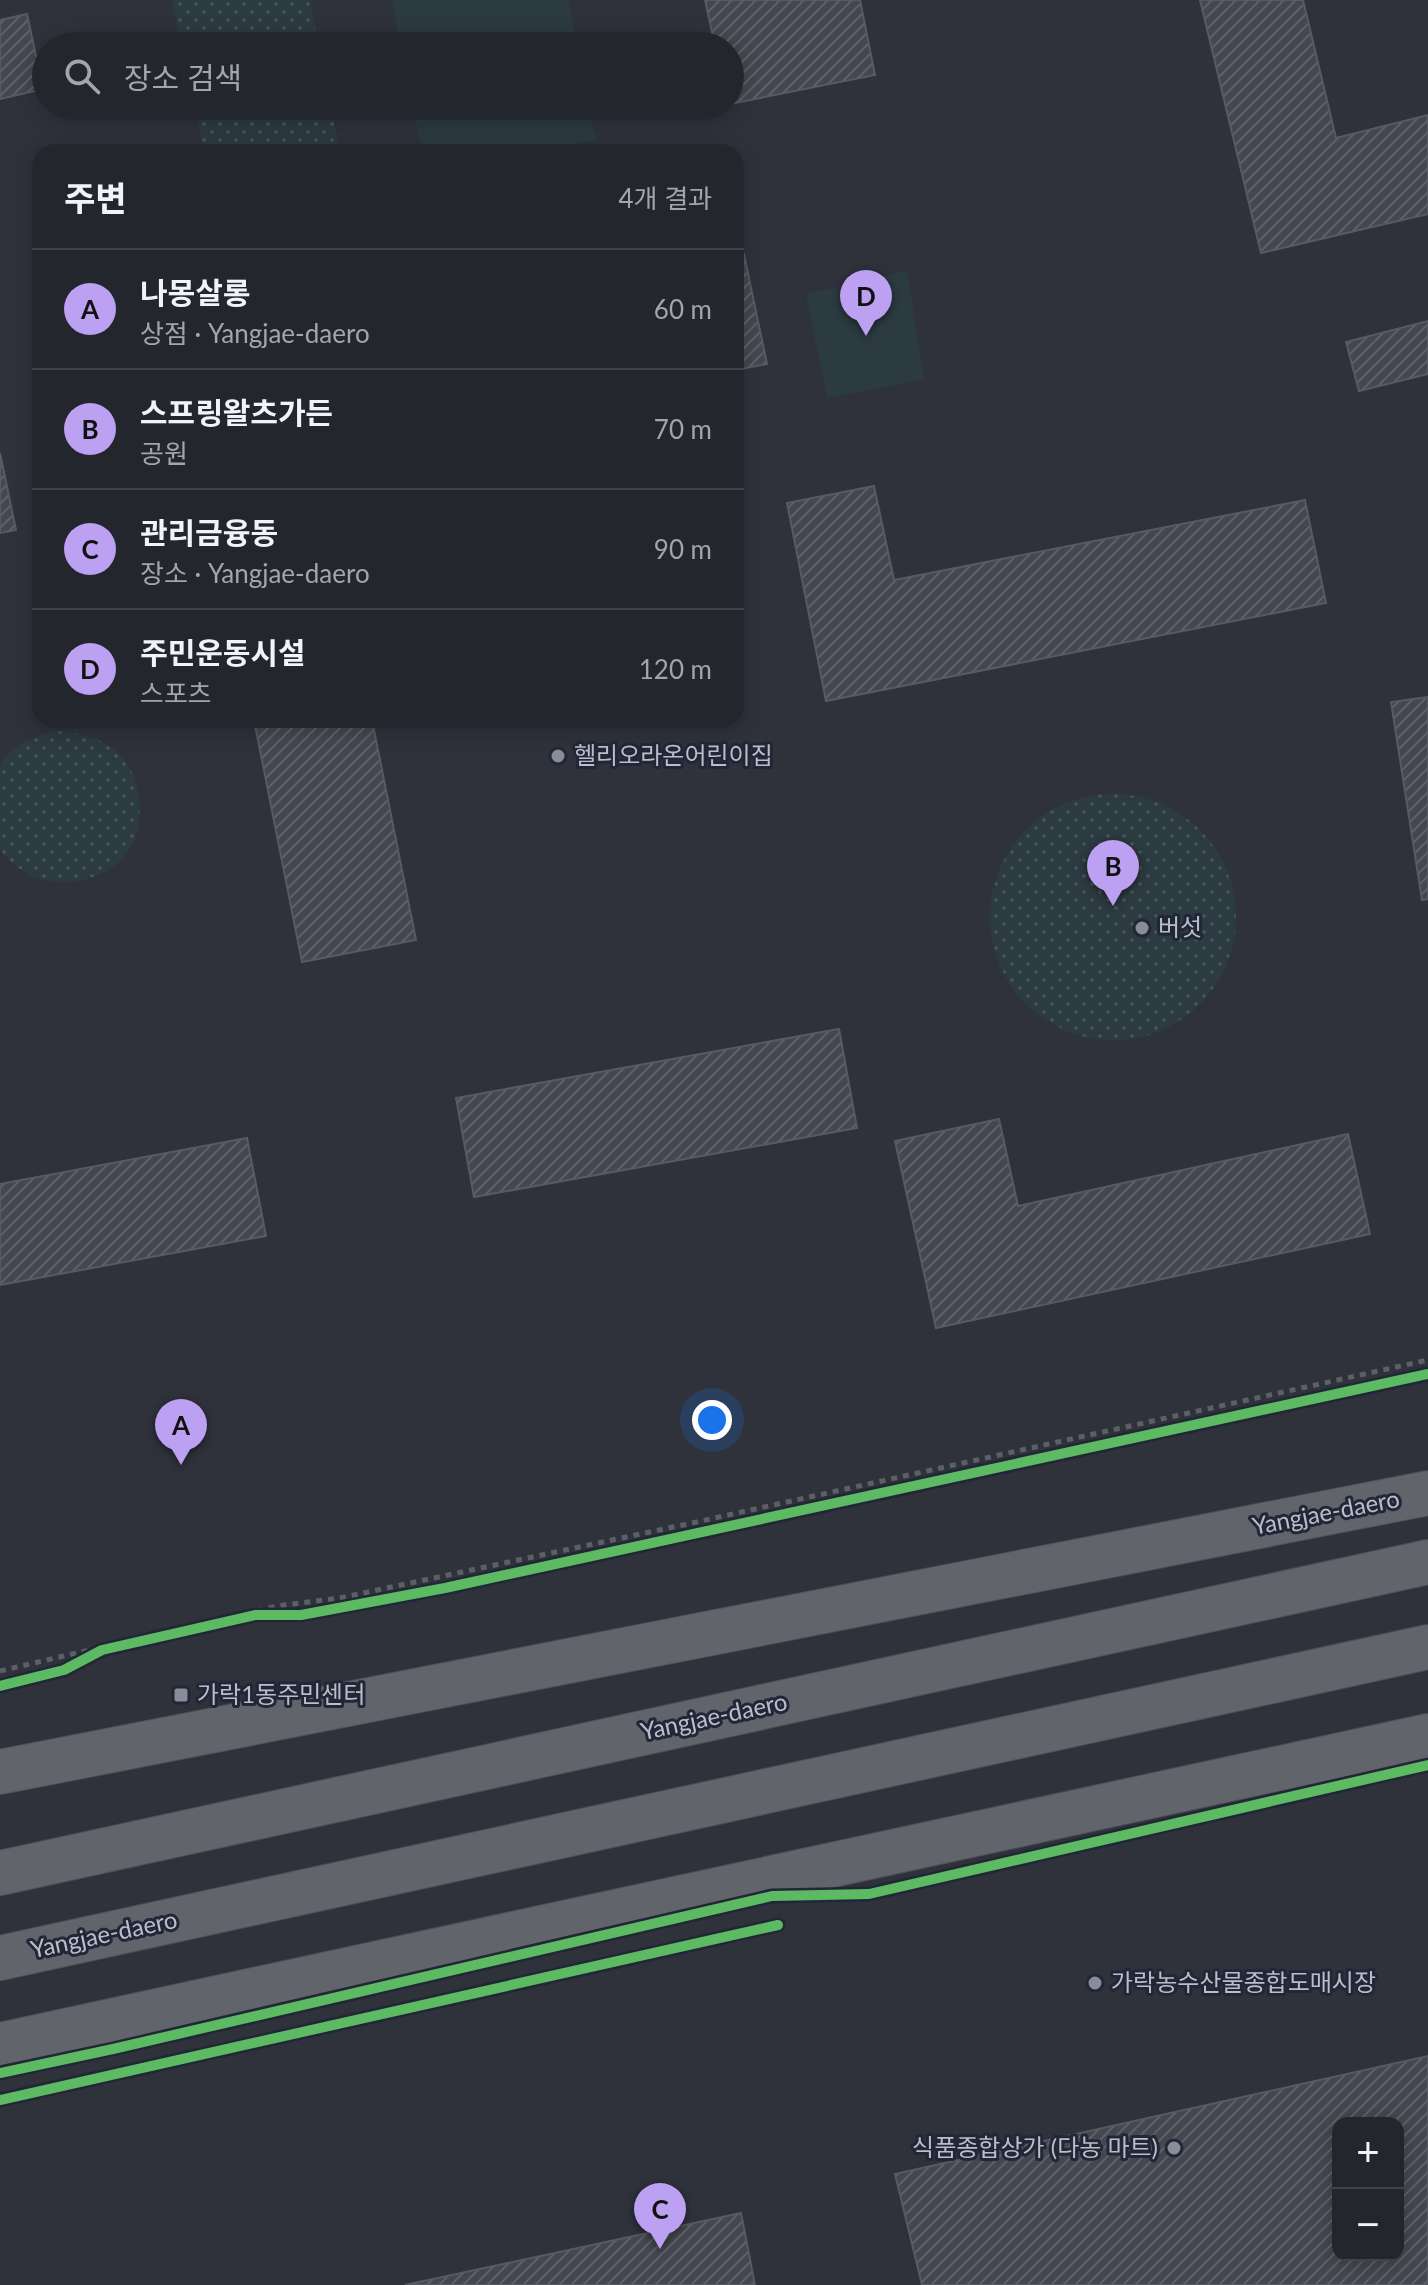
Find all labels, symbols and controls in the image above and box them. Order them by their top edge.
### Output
search box [32,32,744,120]
icon: search [60,54,104,98]
text: 장소 검색 [124,59,242,95]
text: 주변 [64,177,127,218]
text: 4개 결과 [619,182,712,214]
pin: D [840,270,892,336]
text: 나몽살롱 [140,274,250,310]
text: A [81,293,99,325]
text: 60 m [654,293,712,325]
text: 상점 · Yangjae-daero [140,317,370,349]
text: 스프링왈츠가든 [140,394,333,430]
text: B [81,413,99,445]
text: 70 m [654,413,712,445]
text: 공원 [140,437,188,469]
text: 관리금융동 [140,514,278,550]
text: C [81,533,99,565]
text: 90 m [654,533,712,565]
text: 장소 · Yangjae-daero [140,557,370,589]
text: 주민운동시설 [140,634,306,670]
text: D [80,653,100,685]
text: 120 m [639,653,712,685]
text: 스포츠 [140,677,212,709]
place label: 헬리오라온어린이집 [574,740,773,769]
marker: 헬리오라온어린이집 [549,747,567,765]
pin: B [1087,840,1139,906]
place label: 버섯 [1158,912,1202,941]
marker: 버섯 [1133,919,1151,937]
pin: A [155,1399,207,1465]
your location [692,1400,732,1440]
street label: Yangjae-daero [1250,1483,1402,1540]
place label: 가락1동주민센터 [197,1679,365,1708]
marker: 가락1동주민센터 [172,1686,190,1704]
street label: Yangjae-daero [638,1686,790,1745]
street label: Yangjae-daero [28,1904,180,1963]
place label: 가락농수산물종합도매시장 [1111,1967,1376,1996]
marker: 가락농수산물종합도매시장 [1086,1974,1104,1992]
map controls [1332,2117,1404,2261]
button: + [1332,2117,1404,2189]
place label: 식품종합상가 (다농 마트) [912,2132,1158,2161]
marker: 식품종합상가 (다농 마트) [1165,2139,1183,2157]
pin: C [634,2183,686,2249]
button: − [1332,2189,1404,2261]

